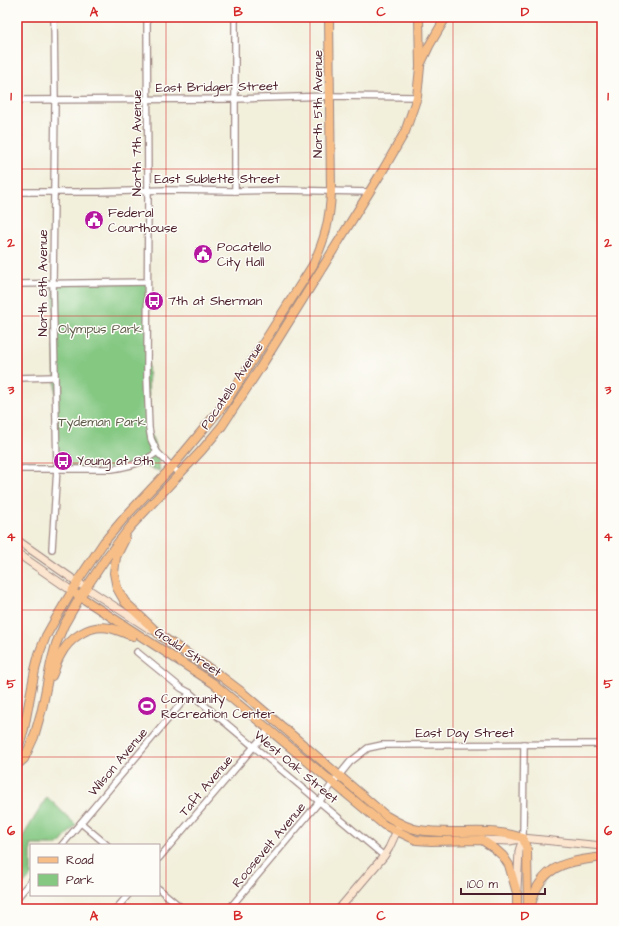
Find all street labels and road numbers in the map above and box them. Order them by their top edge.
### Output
street label: North 5th Avenue [309,50,327,158]
street label: East Bridger Street [156,77,279,98]
street label: North 7th Avenue [128,90,146,196]
street label: East Sublette Street [154,170,280,188]
street label: North 8th Avenue [34,229,52,337]
street label: Pocatello Avenue [196,339,268,433]
street label: Gould Street [151,623,226,681]
street label: Wilson Avenue [84,724,152,800]
street label: East Day Street [416,724,515,743]
street label: West Oak Street [250,726,343,808]
street label: Taft Avenue [175,751,237,821]
street label: Roosevelt Avenue [228,799,310,891]

